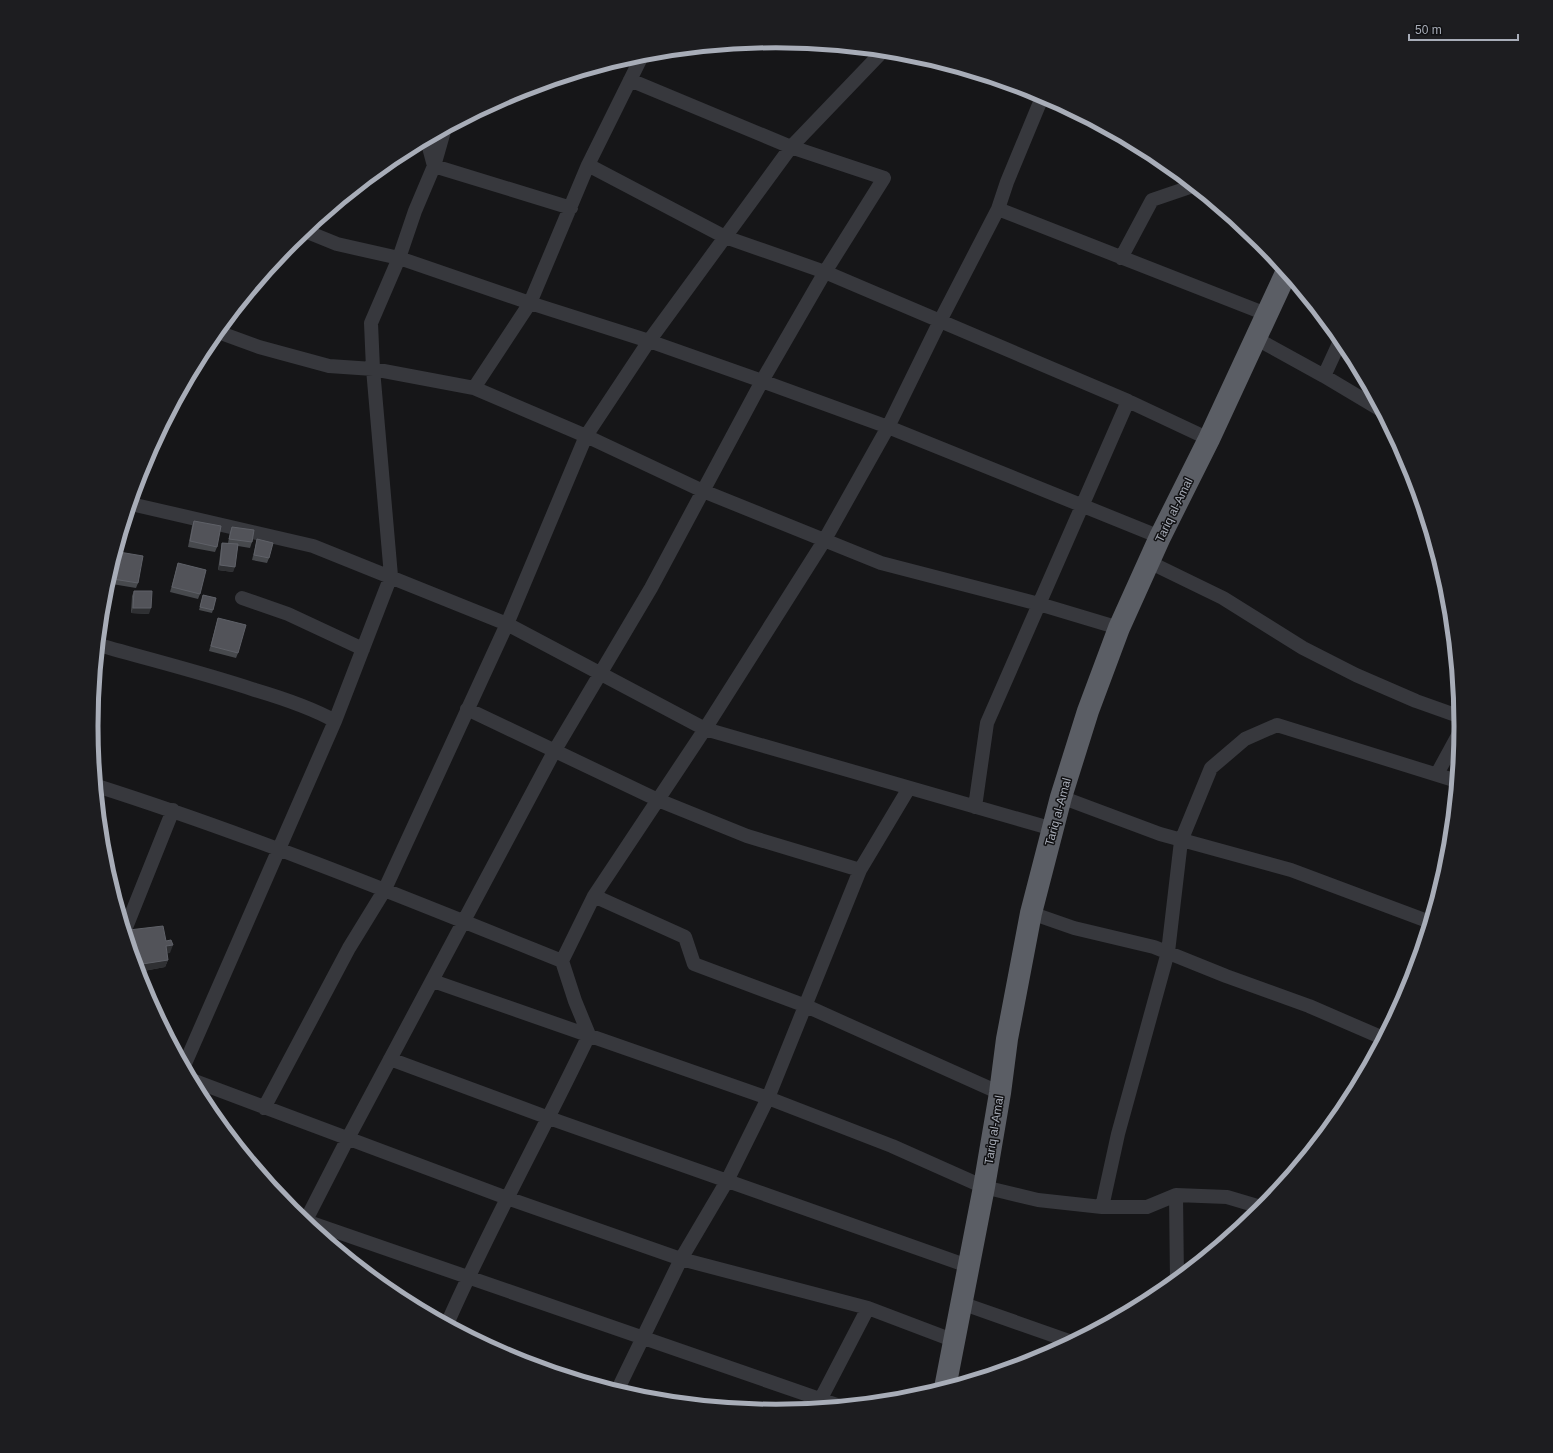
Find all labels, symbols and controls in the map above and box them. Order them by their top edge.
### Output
scale bar [1409,16,1518,42]
text: 50 m [1415,23,1442,37]
street label: Tariq al-Amal [1152,475,1196,545]
street label: Tariq al-Amal [1042,776,1074,848]
street label: Tariq al-Amal [982,1094,1006,1166]

